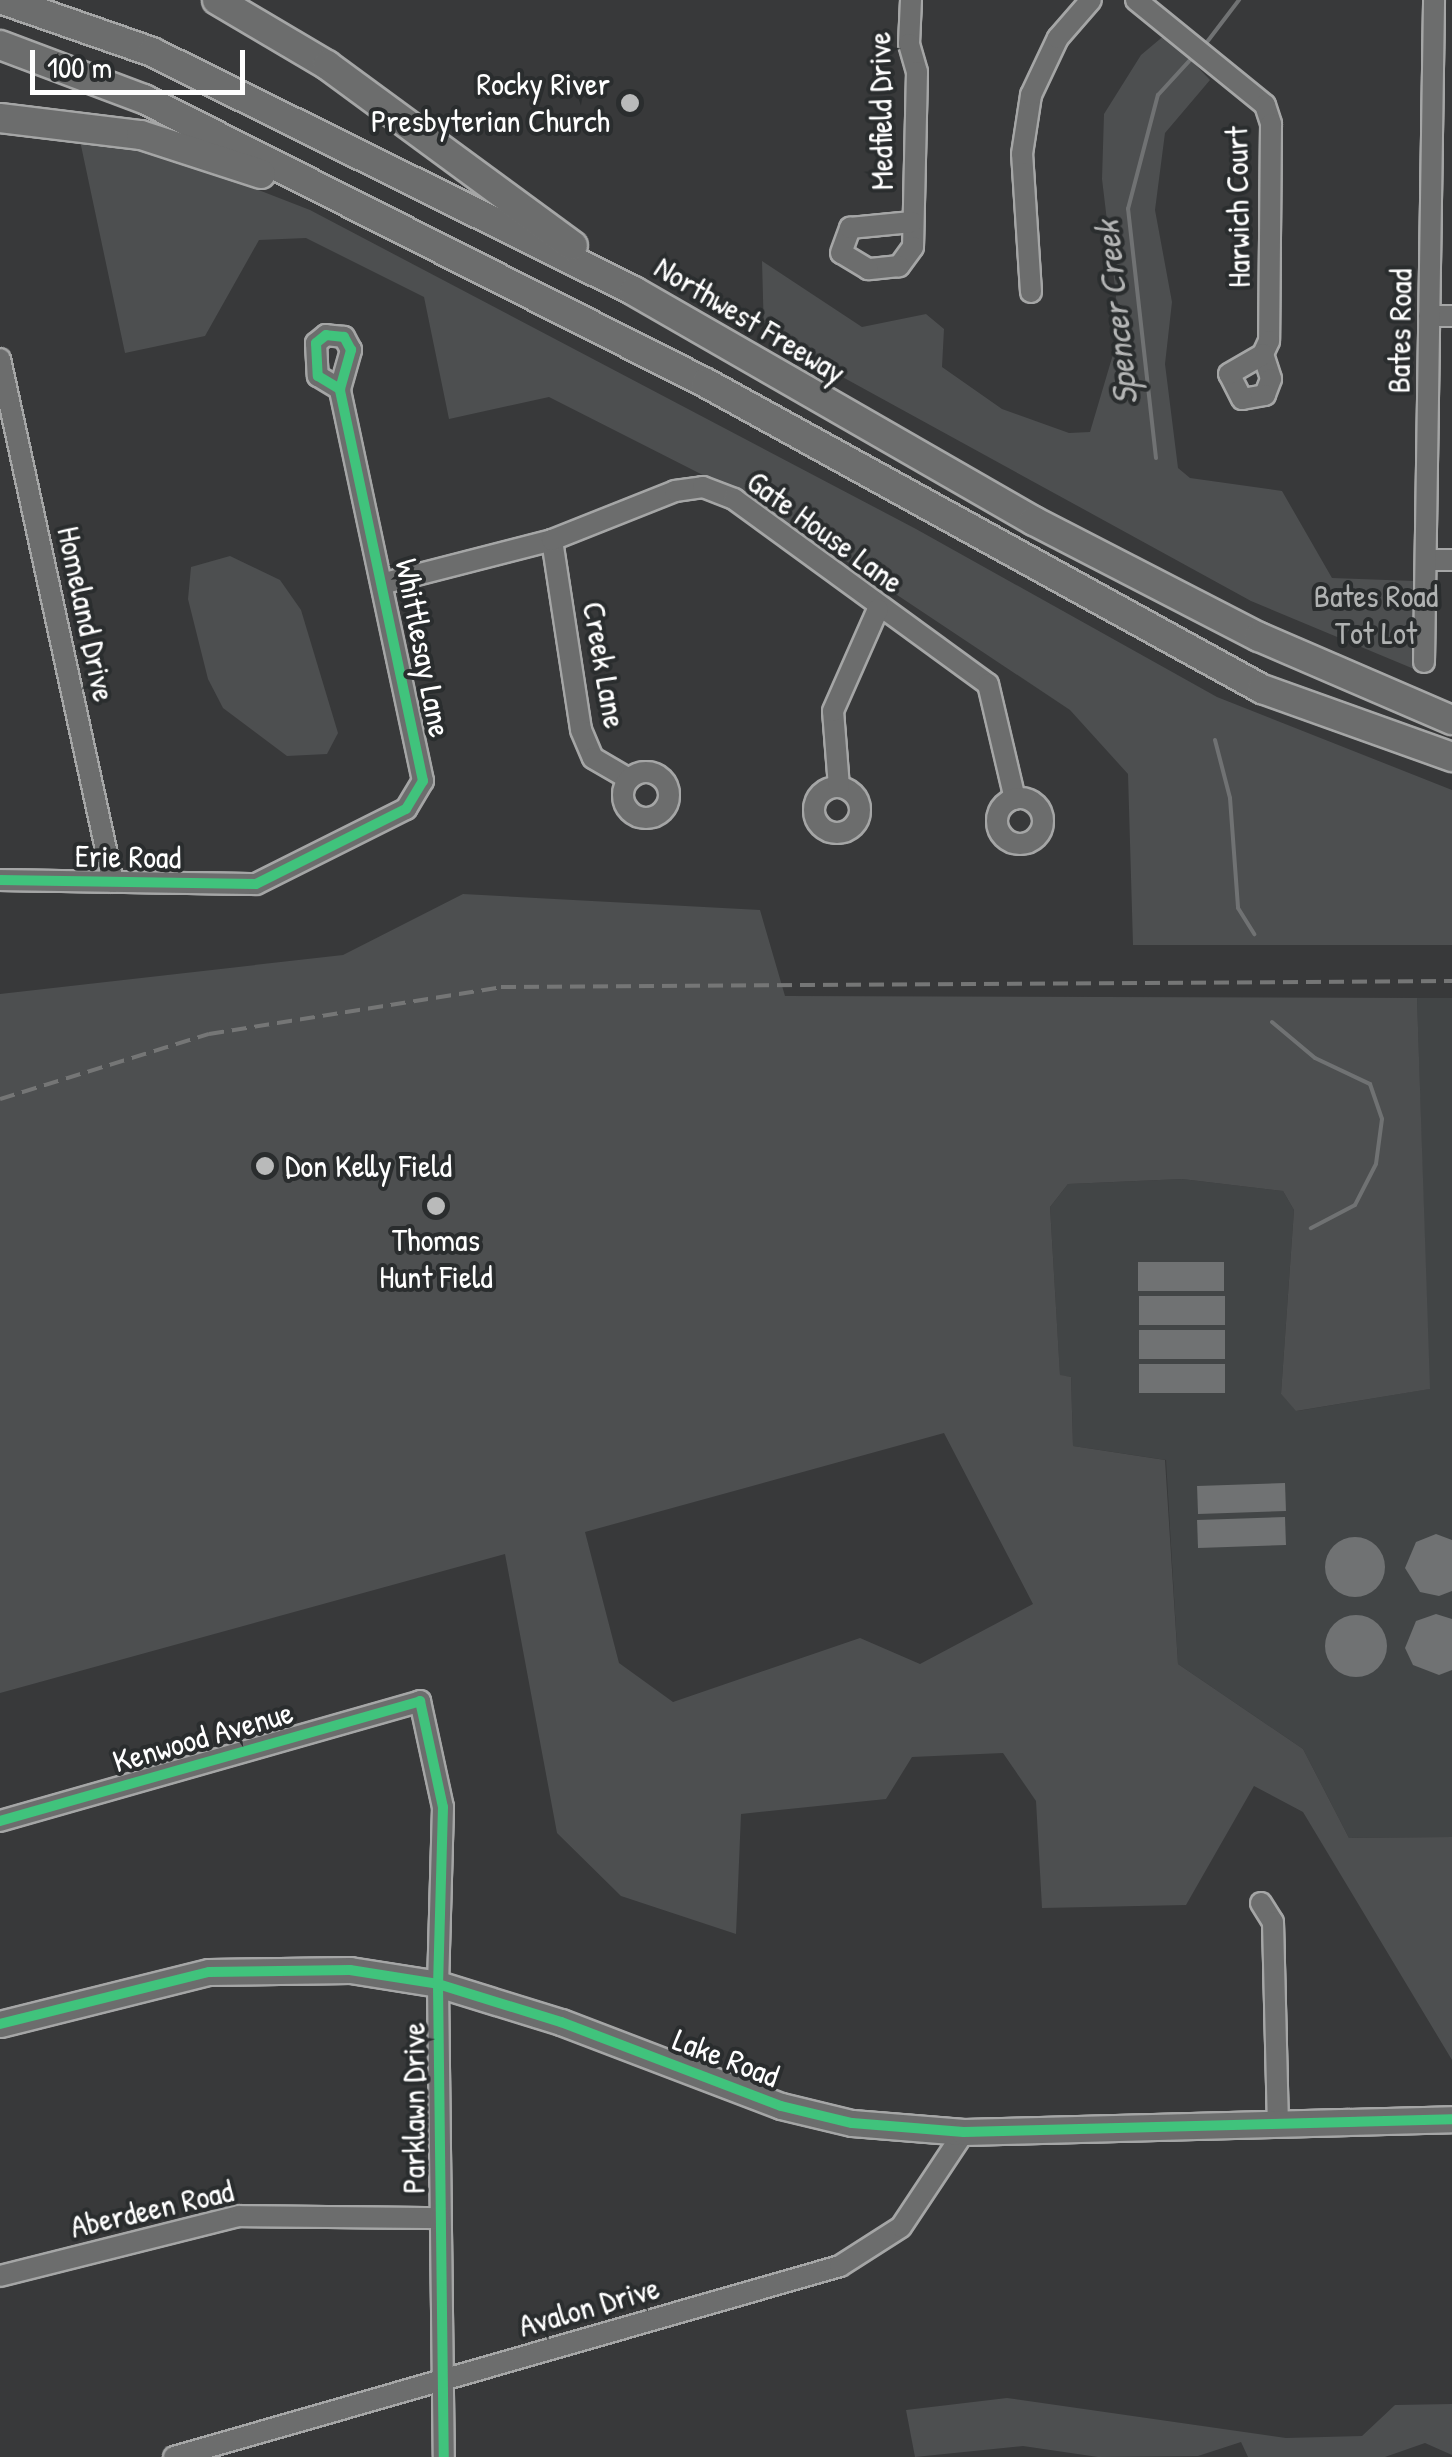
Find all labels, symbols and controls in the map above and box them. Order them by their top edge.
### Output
scale bar [35,30,250,92]
street label: Medfield Drive [860,31,902,191]
text: 100 m [47,47,112,87]
place label: Rocky River Presbyterian Church [371,66,610,141]
marker: Rocky River Presbyterian Church [619,92,641,114]
street label: Harwich Court [1217,126,1259,288]
water label: Spencer Creek [1085,219,1147,407]
street label: Northwest Freeway [648,248,852,392]
street label: Bates Road [1380,268,1420,394]
street label: Gate House Lane [739,462,911,602]
street label: Homeland Drive [49,523,123,705]
street label: Whittlesay Lane [387,556,459,740]
park label: Bates Road Tot Lot [1314,578,1438,653]
street label: Creek Lane [574,599,634,731]
street label: Erie Road [75,837,181,877]
place label: Don Kelly Field [285,1147,452,1185]
marker: Don Kelly Field [254,1155,276,1177]
marker: Thomas Hunt Field [425,1195,447,1217]
place label: Thomas Hunt Field [379,1222,493,1297]
street label: Kenwood Avenue [109,1693,297,1781]
street label: Lake Road [668,2020,784,2096]
street label: Parklawn Drive [395,2022,433,2194]
street label: Aberdeen Road [67,2172,237,2246]
street label: Avalon Drive [514,2269,664,2345]

